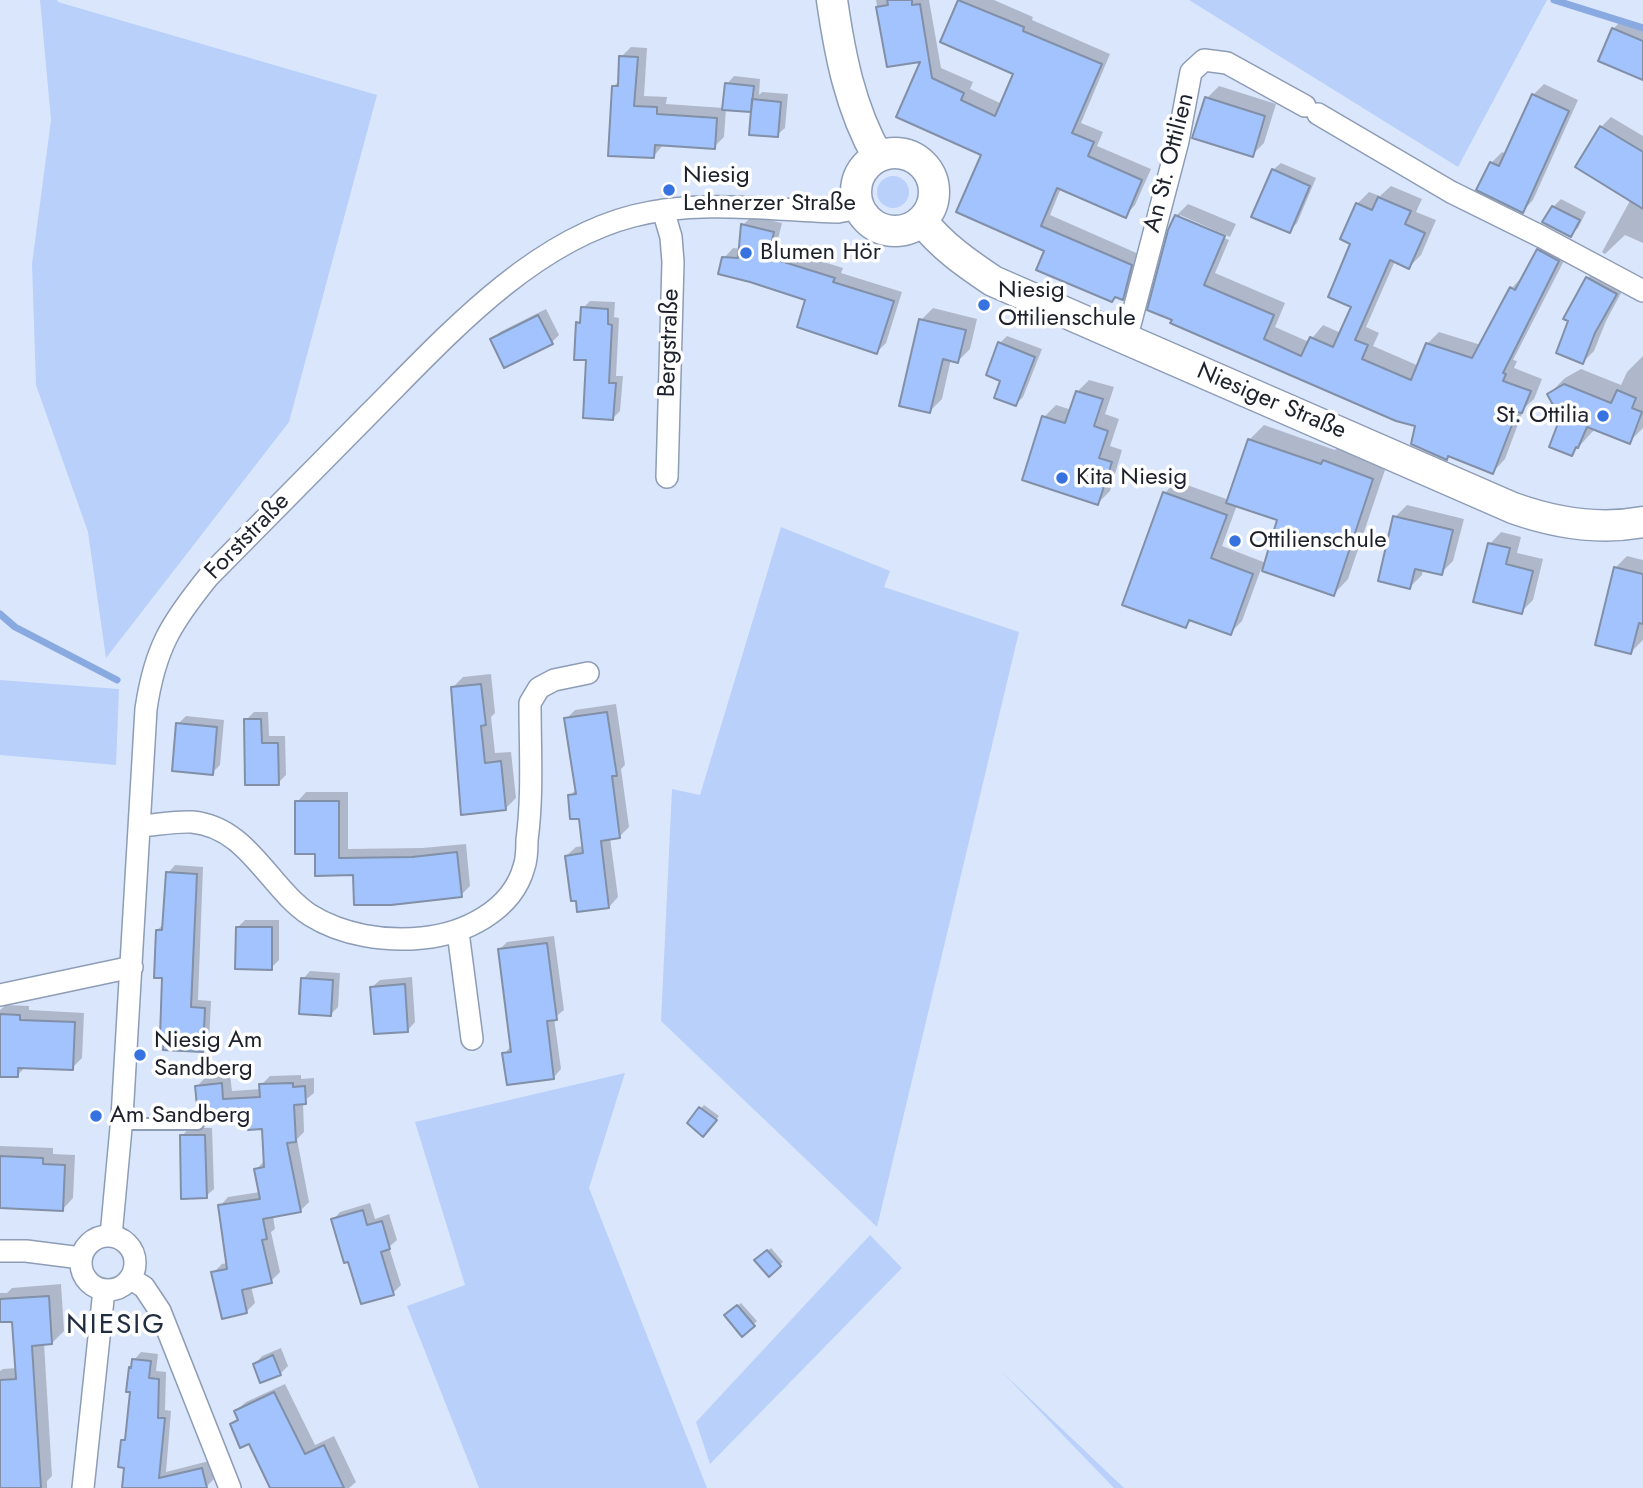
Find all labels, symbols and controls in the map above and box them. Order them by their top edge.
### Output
street label: An St. Ottilien [1139,90,1201,236]
place label: Niesig Lehnerzer Straße [683,162,856,218]
marker: Niesig Lehnerzer Straße [661,182,677,198]
place label: Blumen Hör [760,239,881,267]
marker: Blumen Hör [738,245,754,261]
place label: Niesig Ottilienschule [998,277,1136,333]
street label: Bergstraße [654,288,686,398]
marker: Niesig Ottilienschule [976,297,992,313]
street label: Niesiger Straße [1192,358,1350,446]
place label: St. Ottilia [1496,402,1589,430]
marker: St. Ottilia [1595,408,1611,424]
place label: Kita Niesig [1076,464,1187,492]
marker: Kita Niesig [1054,470,1070,486]
street label: Forststraße [200,488,296,586]
place label: Ottilienschule [1249,527,1387,555]
marker: Ottilienschule [1227,533,1243,549]
place label: Niesig Am Sandberg [154,1027,263,1083]
marker: Niesig Am Sandberg [132,1047,148,1063]
place label: Am Sandberg [110,1102,250,1130]
marker: Am Sandberg [88,1108,104,1124]
district label: NIESIG [67,1309,165,1343]

